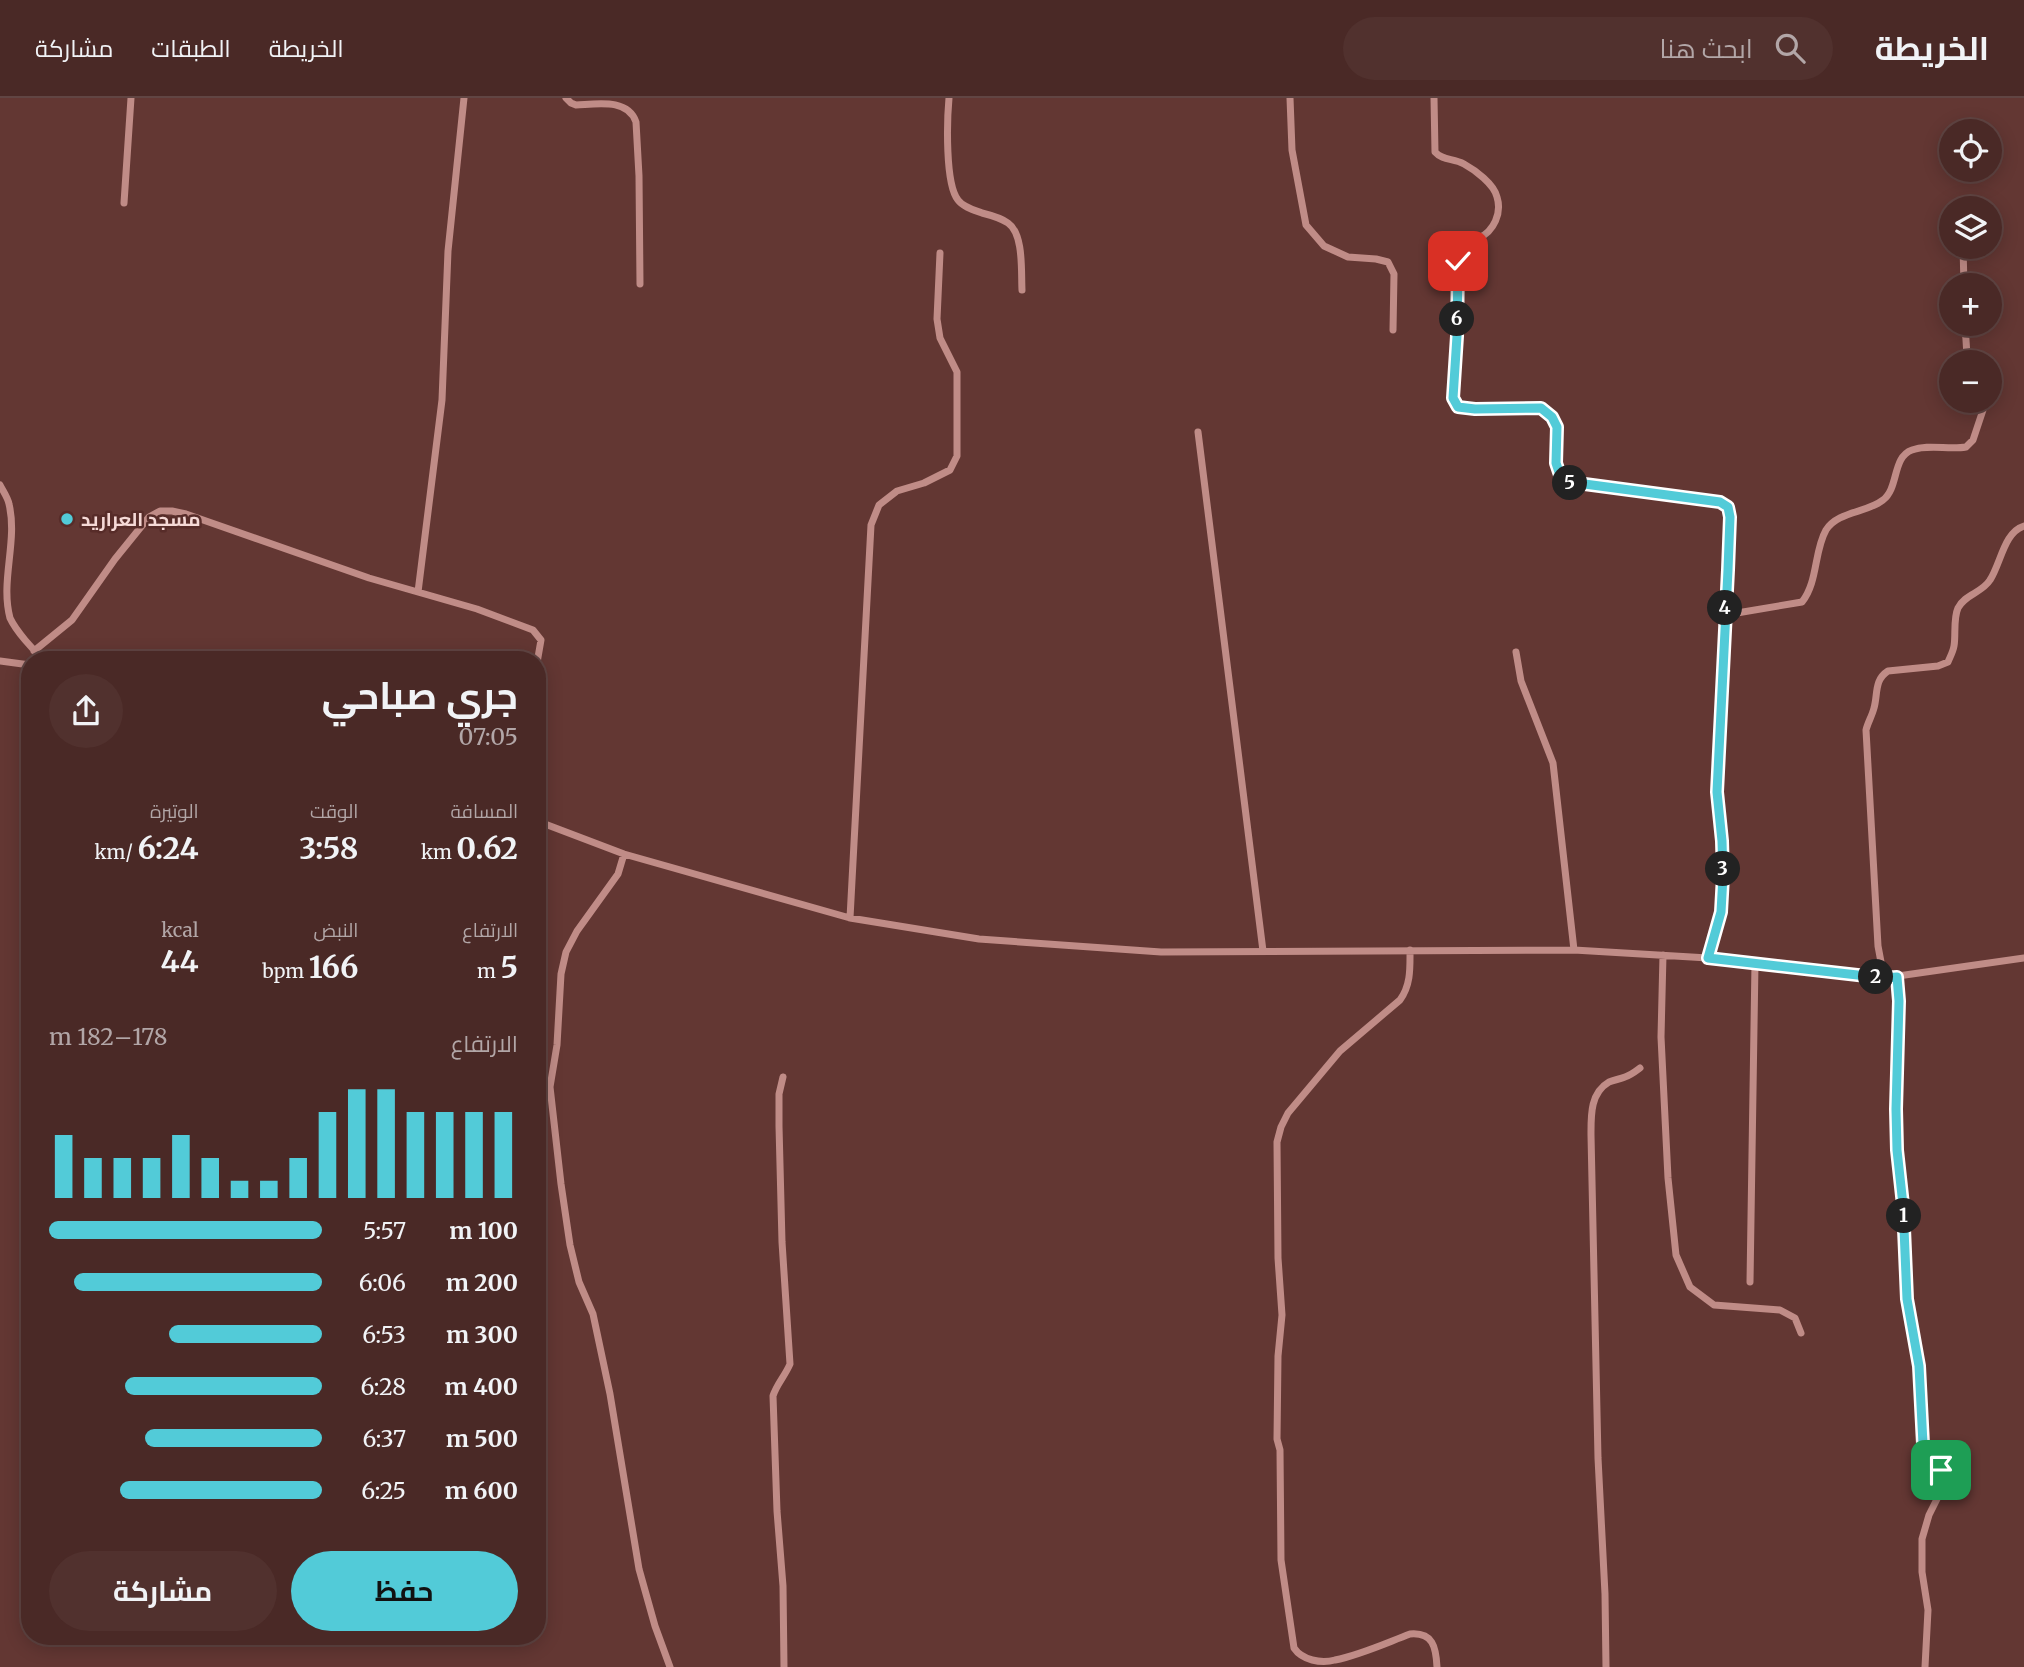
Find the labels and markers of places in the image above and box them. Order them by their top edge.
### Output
pin [1428,231,1488,291]
pin: 6 [1440,302,1474,336]
pin: 5 [1552,466,1588,500]
place label: مسجد العراريد [81,507,201,531]
marker: مسجد العراريد [59,511,75,527]
pin: 4 [1708,590,1742,626]
pin: 3 [1706,852,1740,886]
pin: 2 [1858,960,1894,994]
pin: 1 [1886,1198,1922,1234]
pin [1911,1440,1971,1500]

